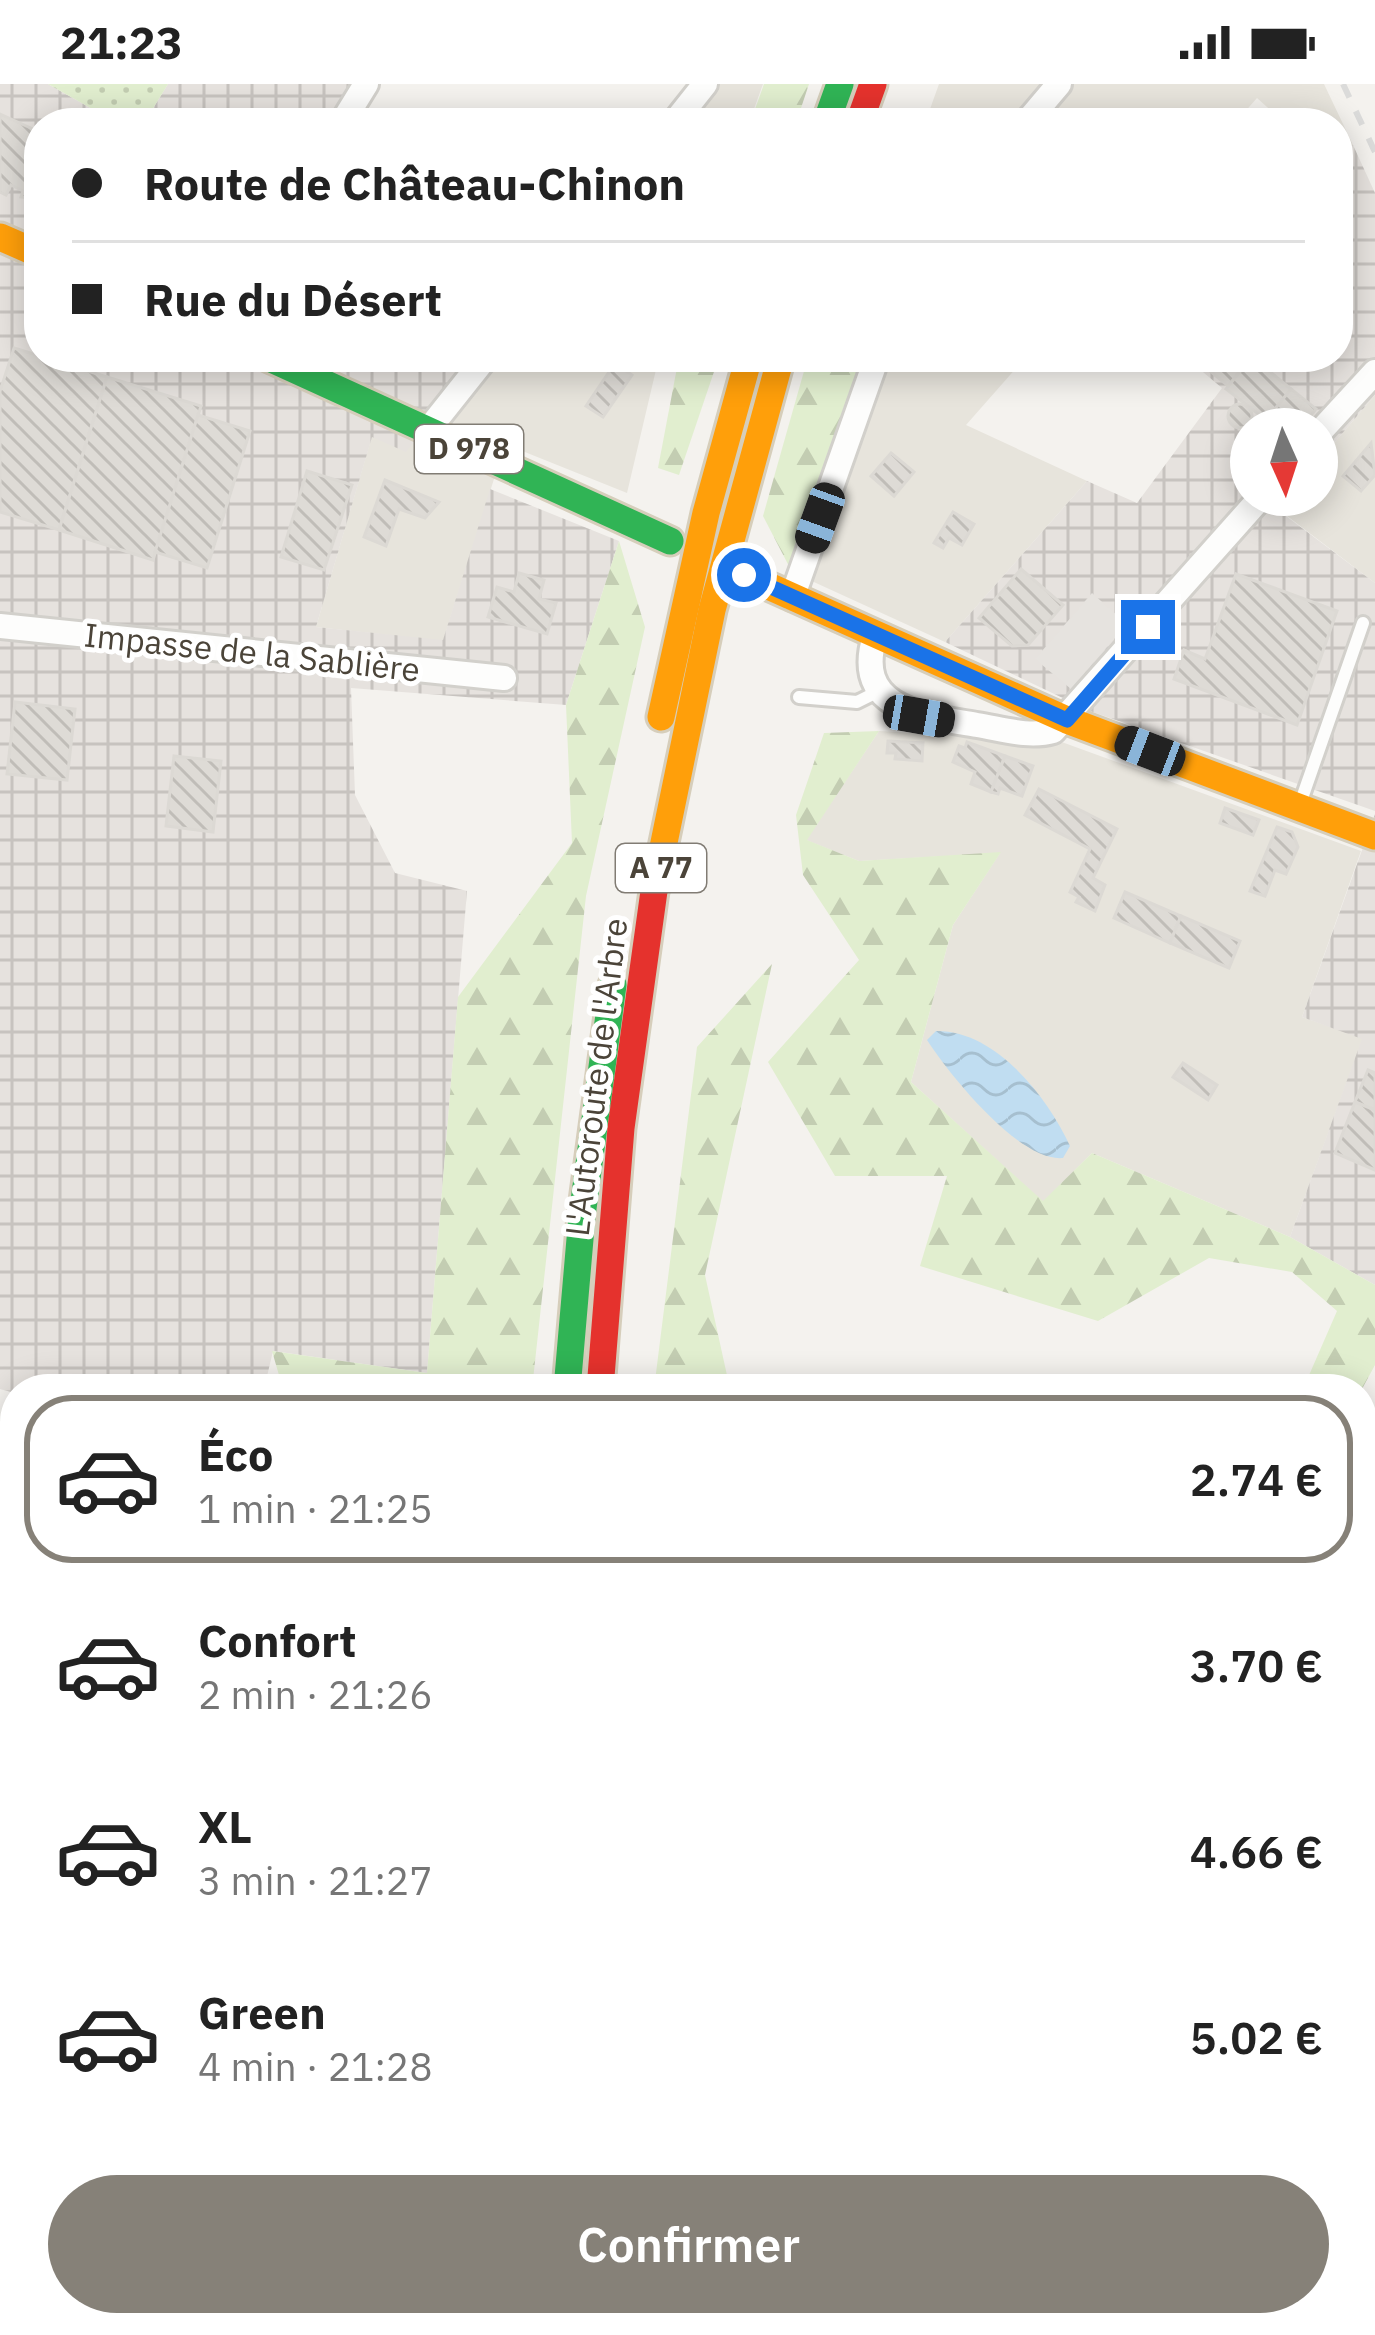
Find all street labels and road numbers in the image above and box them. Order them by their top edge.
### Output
road number: D 978 [415,425,523,473]
street label: Impasse de la Sablière [82,612,422,691]
road number: A 77 [616,844,706,892]
street label: L'Autoroute de l'Arbre [555,916,636,1238]

